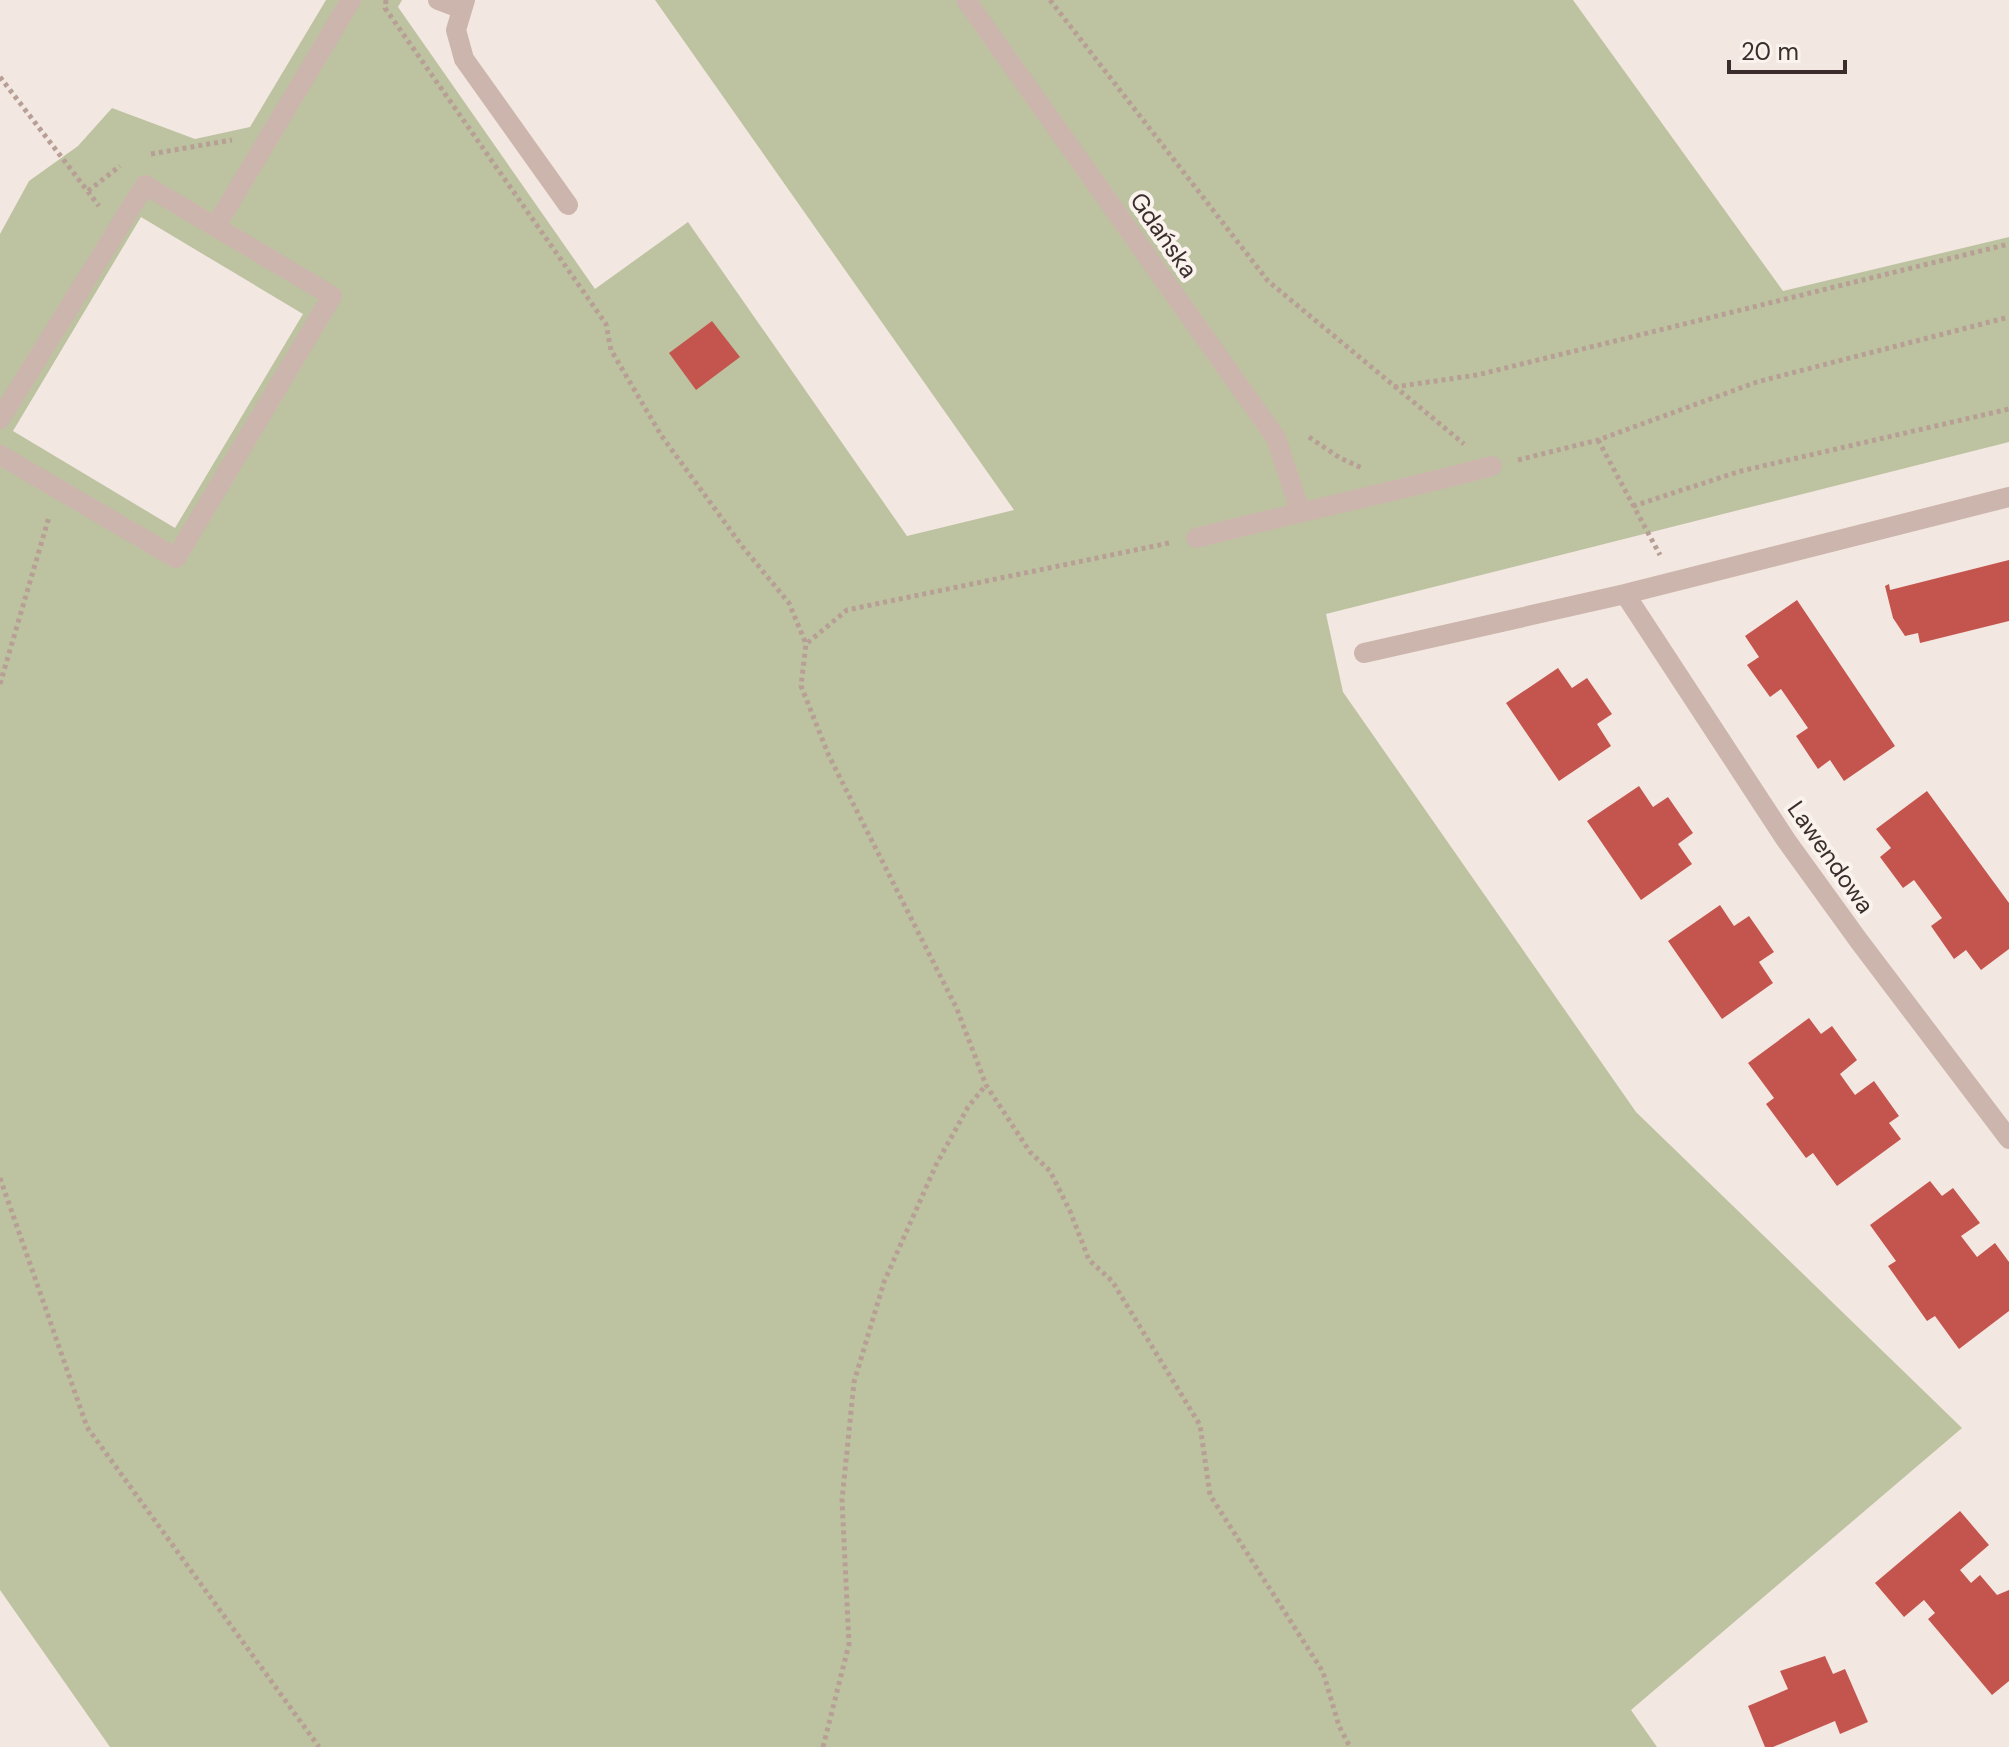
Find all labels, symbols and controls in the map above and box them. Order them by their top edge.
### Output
scale bar [1729,24,1845,74]
text: 20 m [1741,36,1799,67]
street label: Gdańska [1123,186,1205,284]
street label: Lawendowa [1781,795,1881,919]

